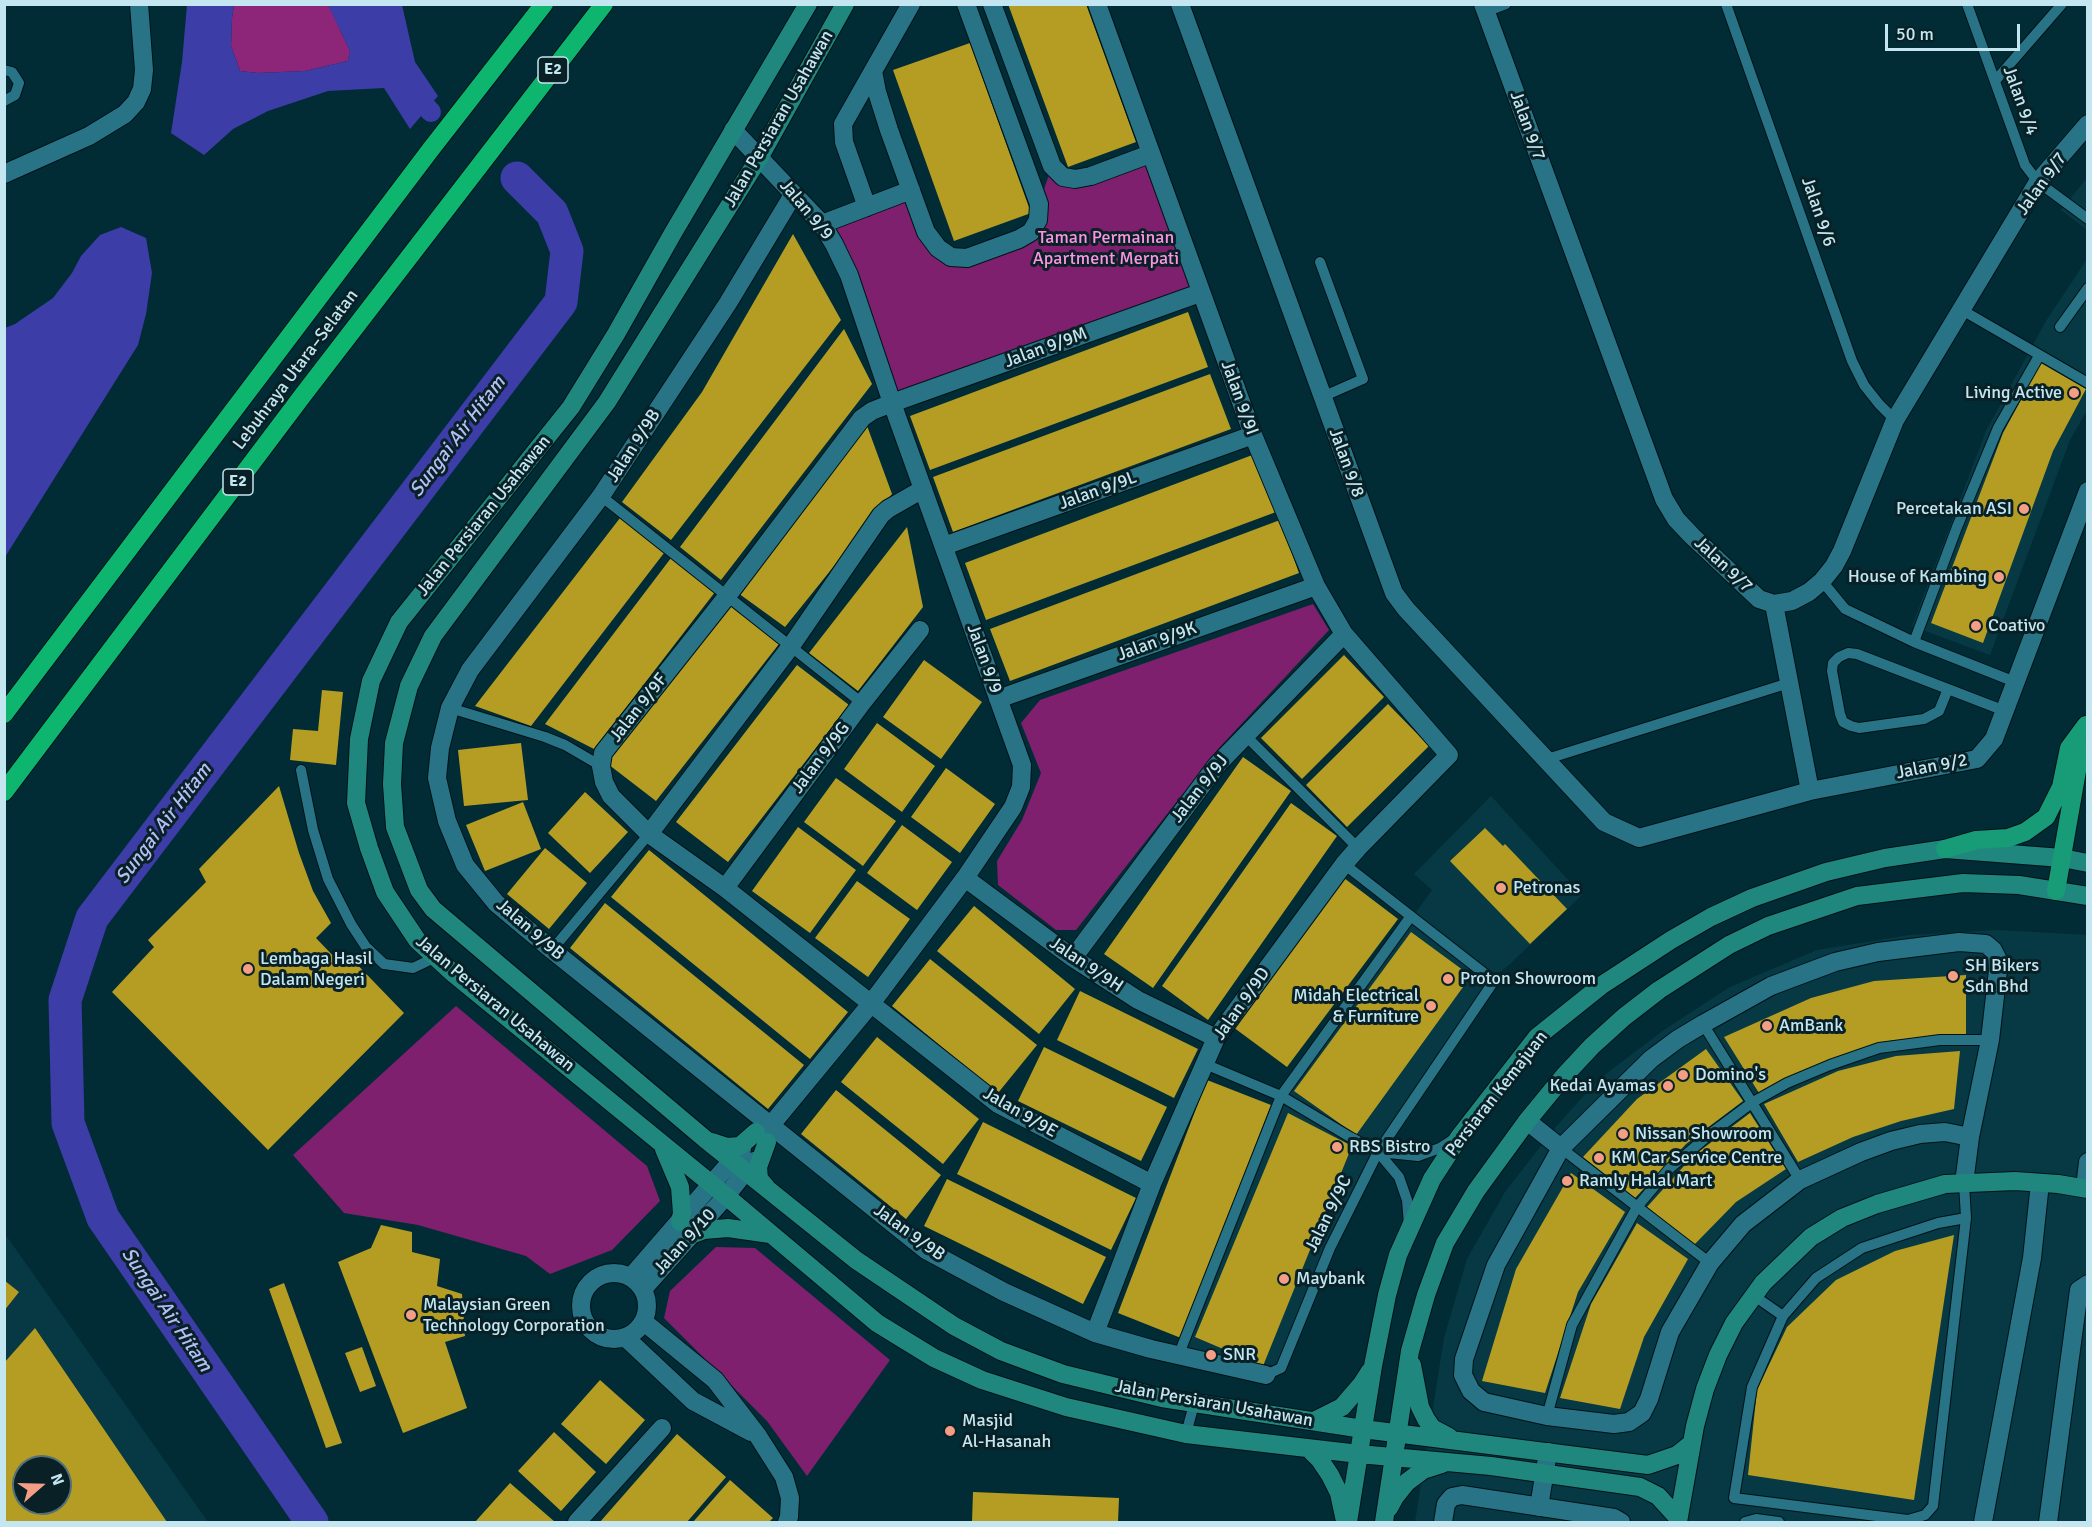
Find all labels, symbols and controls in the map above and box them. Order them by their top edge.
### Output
scale bar [1888,12,2023,50]
text: 50 m [1896,23,1934,45]
street label: Jalan Persiaran Usahawan [719,27,839,211]
road number: E2 [538,57,568,83]
street label: Jalan 9/4 [1998,63,2042,139]
street label: Jalan 9/7 [1505,88,1549,164]
street label: Jalan 9/7 [2012,149,2072,219]
street label: Jalan 9/6 [1796,174,1840,250]
street label: Jalan 9/9 [775,175,837,245]
park label: Taman Permainan Apartment Merpati [1033,227,1179,270]
street label: Lebuhraya Utara–Selatan [229,286,363,454]
street label: Jalan 9/9M [1002,323,1090,373]
street label: Jalan 9/9I [1216,358,1262,438]
water label: Sungai Air Hitam [405,372,511,502]
place label: Living Active [1965,382,2062,404]
marker: Living Active [2067,386,2081,400]
street label: Jalan 9/9B [602,405,666,487]
street label: Jalan 9/8 [1324,425,1368,501]
street label: Jalan Persiaran Usahawan [412,431,556,601]
street label: Jalan 9/9L [1056,467,1140,515]
road number: E2 [223,469,253,495]
place label: Percetakan ASI [1896,498,2012,520]
marker: Percetakan ASI [2017,502,2031,516]
street label: Jalan 9/7 [1689,533,1757,597]
place label: House of Kambing [1848,566,1987,588]
marker: House of Kambing [1992,570,2006,584]
place label: Coativo [1988,615,2045,637]
street label: Jalan 9/9K [1114,618,1200,666]
marker: Coativo [1969,619,1983,633]
street label: Jalan 9/9 [962,621,1006,697]
street label: Jalan 9/9F [605,669,673,747]
street label: Jalan 9/9G [787,718,855,798]
street label: Jalan 9/2 [1895,750,1969,784]
street label: Jalan 9/9J [1167,751,1233,827]
water label: Sungai Air Hitam [111,759,217,889]
place label: Petronas [1513,877,1580,899]
marker: Petronas [1494,881,1508,895]
street label: Jalan 9/9B [492,895,568,965]
street label: Jalan Persiaran Usahawan [411,931,579,1077]
street label: Jalan 9/9H [1045,933,1127,997]
place label: Lembaga Hasil Dalam Negeri [260,948,373,990]
place label: SH Bikers Sdn Bhd [1965,955,2039,998]
marker: Lembaga Hasil Dalam Negeri [241,962,255,976]
street label: Jalan 9/9D [1209,964,1275,1044]
place label: Proton Showroom [1460,968,1596,990]
marker: SH Bikers Sdn Bhd [1946,969,1960,983]
marker: Proton Showroom [1441,972,1455,986]
place label: Midah Electrical & Furniture [1293,985,1419,1028]
marker: Midah Electrical & Furniture [1424,999,1438,1013]
place label: AmBank [1779,1015,1843,1037]
marker: AmBank [1760,1019,1774,1033]
street label: Persiaran Kemajuan [1441,1027,1553,1161]
place label: Domino's [1695,1064,1766,1086]
marker: Domino's [1676,1068,1690,1082]
place label: Kedai Ayamas [1550,1075,1656,1097]
marker: Kedai Ayamas [1661,1079,1675,1093]
street label: Jalan 9/9E [979,1083,1061,1143]
place label: Nissan Showroom [1635,1123,1772,1145]
marker: Nissan Showroom [1616,1127,1630,1141]
place label: RBS Bistro [1349,1136,1430,1158]
marker: RBS Bistro [1330,1140,1344,1154]
place label: KM Car Service Centre [1611,1147,1782,1169]
marker: KM Car Service Centre [1592,1151,1606,1165]
place label: Ramly Halal Mart [1579,1170,1712,1192]
street label: Jalan 9/9C [1301,1172,1357,1256]
marker: Ramly Halal Mart [1560,1174,1574,1188]
street label: Jalan 9/9B [869,1200,949,1266]
street label: Jalan 9/10 [650,1204,720,1280]
water label: Sungai Air Hitam [116,1243,216,1377]
place label: Maybank [1296,1268,1365,1290]
marker: Maybank [1277,1272,1291,1286]
place label: Malaysian Green Technology Corporation [423,1294,605,1336]
marker: Malaysian Green Technology Corporation [404,1308,418,1322]
place label: SNR [1223,1344,1256,1366]
marker: SNR [1204,1348,1218,1362]
street label: Jalan Persiaran Usahawan [1113,1376,1315,1432]
place label: Masjid Al-Hasanah [962,1410,1051,1452]
marker: Masjid Al-Hasanah [943,1424,957,1438]
north arrow [12,1455,72,1515]
text: N [46,1471,68,1488]

